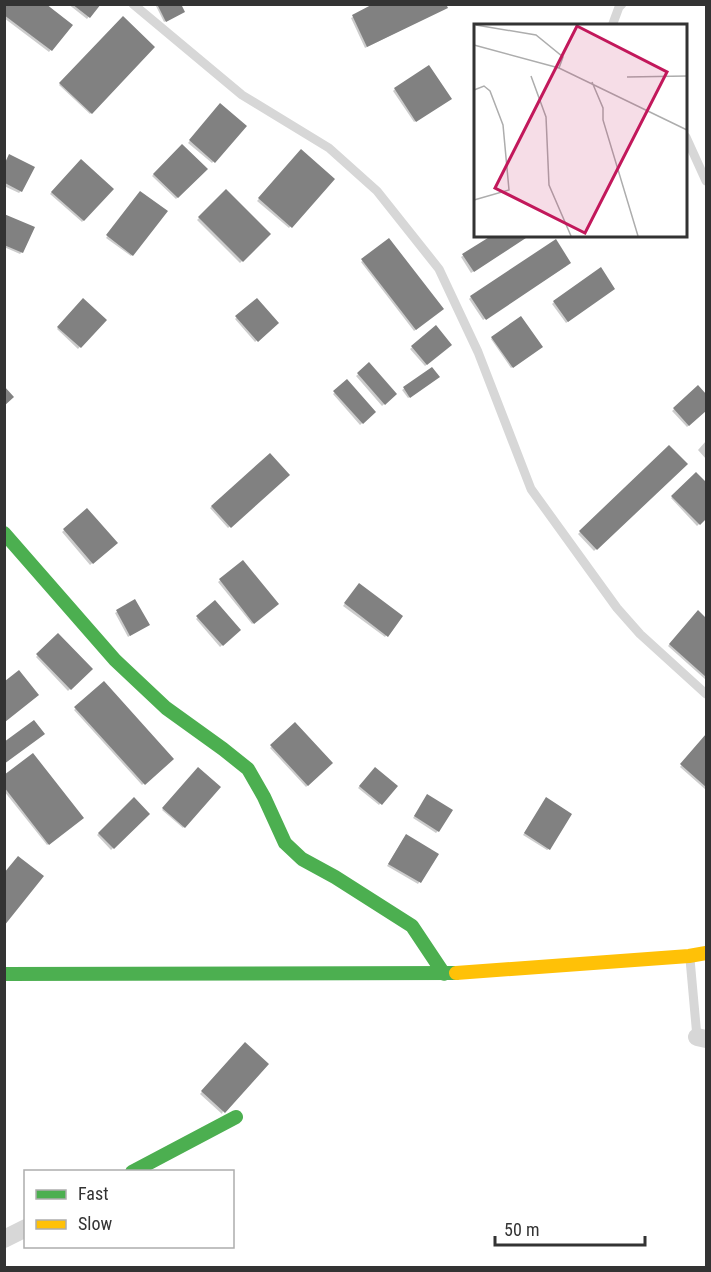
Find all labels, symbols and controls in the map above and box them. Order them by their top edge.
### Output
inset map [474,24,687,237]
legend [24,1170,234,1248]
text: Fast [78,1183,109,1204]
scale bar [495,1209,645,1247]
text: Slow [78,1213,113,1234]
text: 50 m [504,1219,539,1240]

